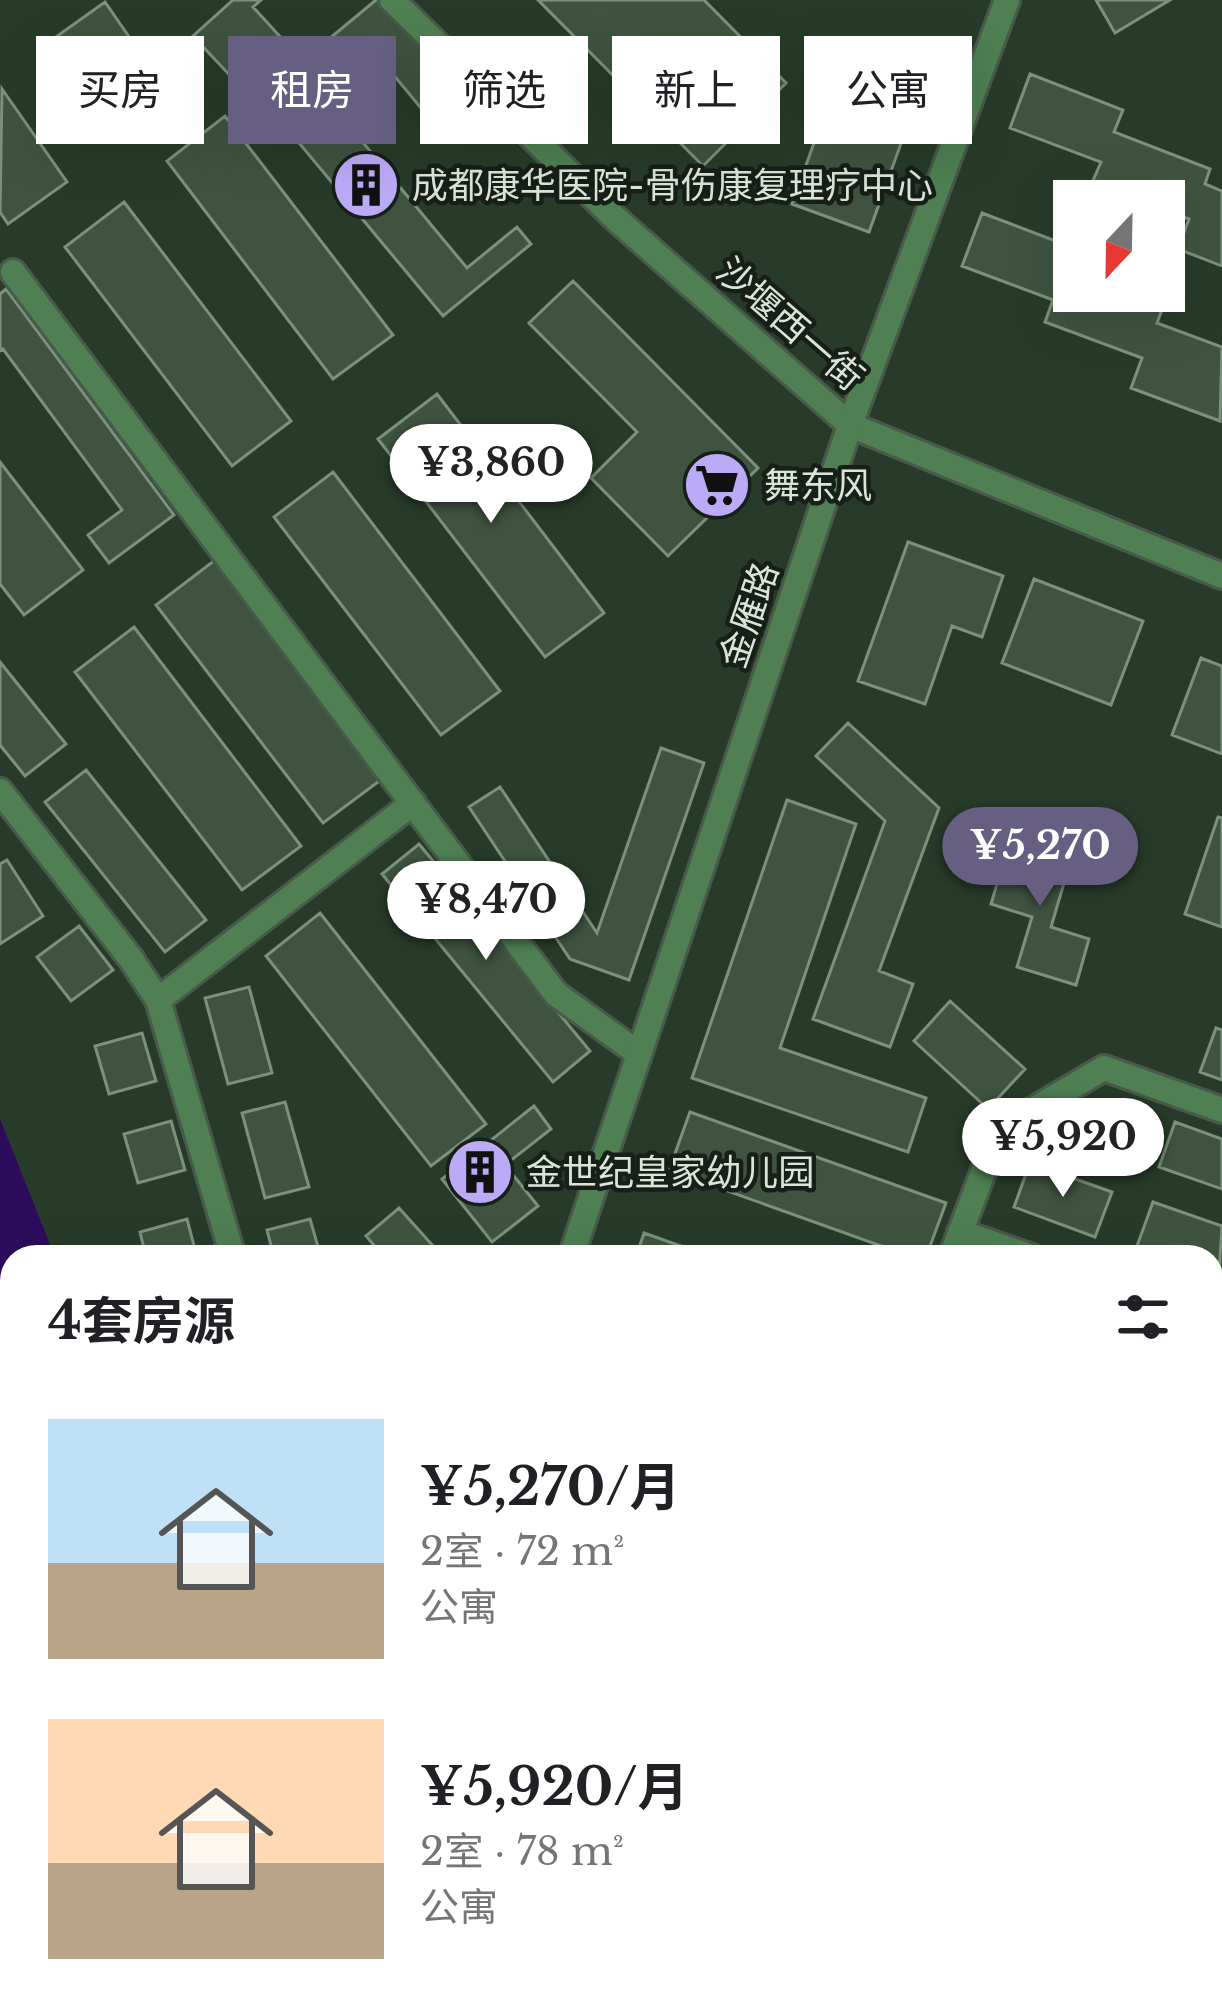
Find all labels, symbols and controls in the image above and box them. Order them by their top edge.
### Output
chip: 买房 [36,36,204,144]
chip: 租房 [228,36,396,144]
chip: 筛选 [420,36,588,144]
chip: 新上 [612,36,780,144]
chip: 公寓 [804,36,972,144]
building icon: 成都康华医院-骨伤康复理疗中心 [331,150,401,220]
place label: 成都康华医院-骨伤康复理疗中心 [412,163,933,208]
north arrow [1053,180,1185,312]
map controls [1053,180,1185,312]
street label: 沙堰西一街 [707,248,873,400]
pin: ¥3,860 [393,424,589,526]
text: ¥3,860 [417,438,565,487]
supermarket icon: 舞东风 [682,450,752,520]
place label: 舞东风 [764,463,872,508]
street label: 金雁路 [710,557,788,673]
pin: ¥5,270 [942,807,1138,909]
text: ¥5,270 [969,821,1111,870]
pin: ¥8,470 [388,861,584,963]
text: ¥8,470 [414,875,558,924]
pin: ¥5,920 [965,1098,1161,1200]
text: ¥5,920 [989,1112,1137,1161]
building icon: 金世纪皇家幼儿园 [445,1137,515,1207]
place label: 金世纪皇家幼儿园 [526,1150,814,1195]
icon: filters [1110,1284,1176,1350]
text: 4套房源 [48,1290,235,1353]
text: ¥5,270/月 [420,1456,680,1519]
icon: home [144,1467,288,1611]
text: 2室 · 72 m² [420,1527,624,1576]
text: 公寓 [420,1583,498,1632]
text: ¥5,920/月 [420,1756,689,1819]
icon: home [144,1767,288,1911]
text: 2室 · 78 m² [420,1827,624,1876]
text: 公寓 [420,1883,498,1932]

